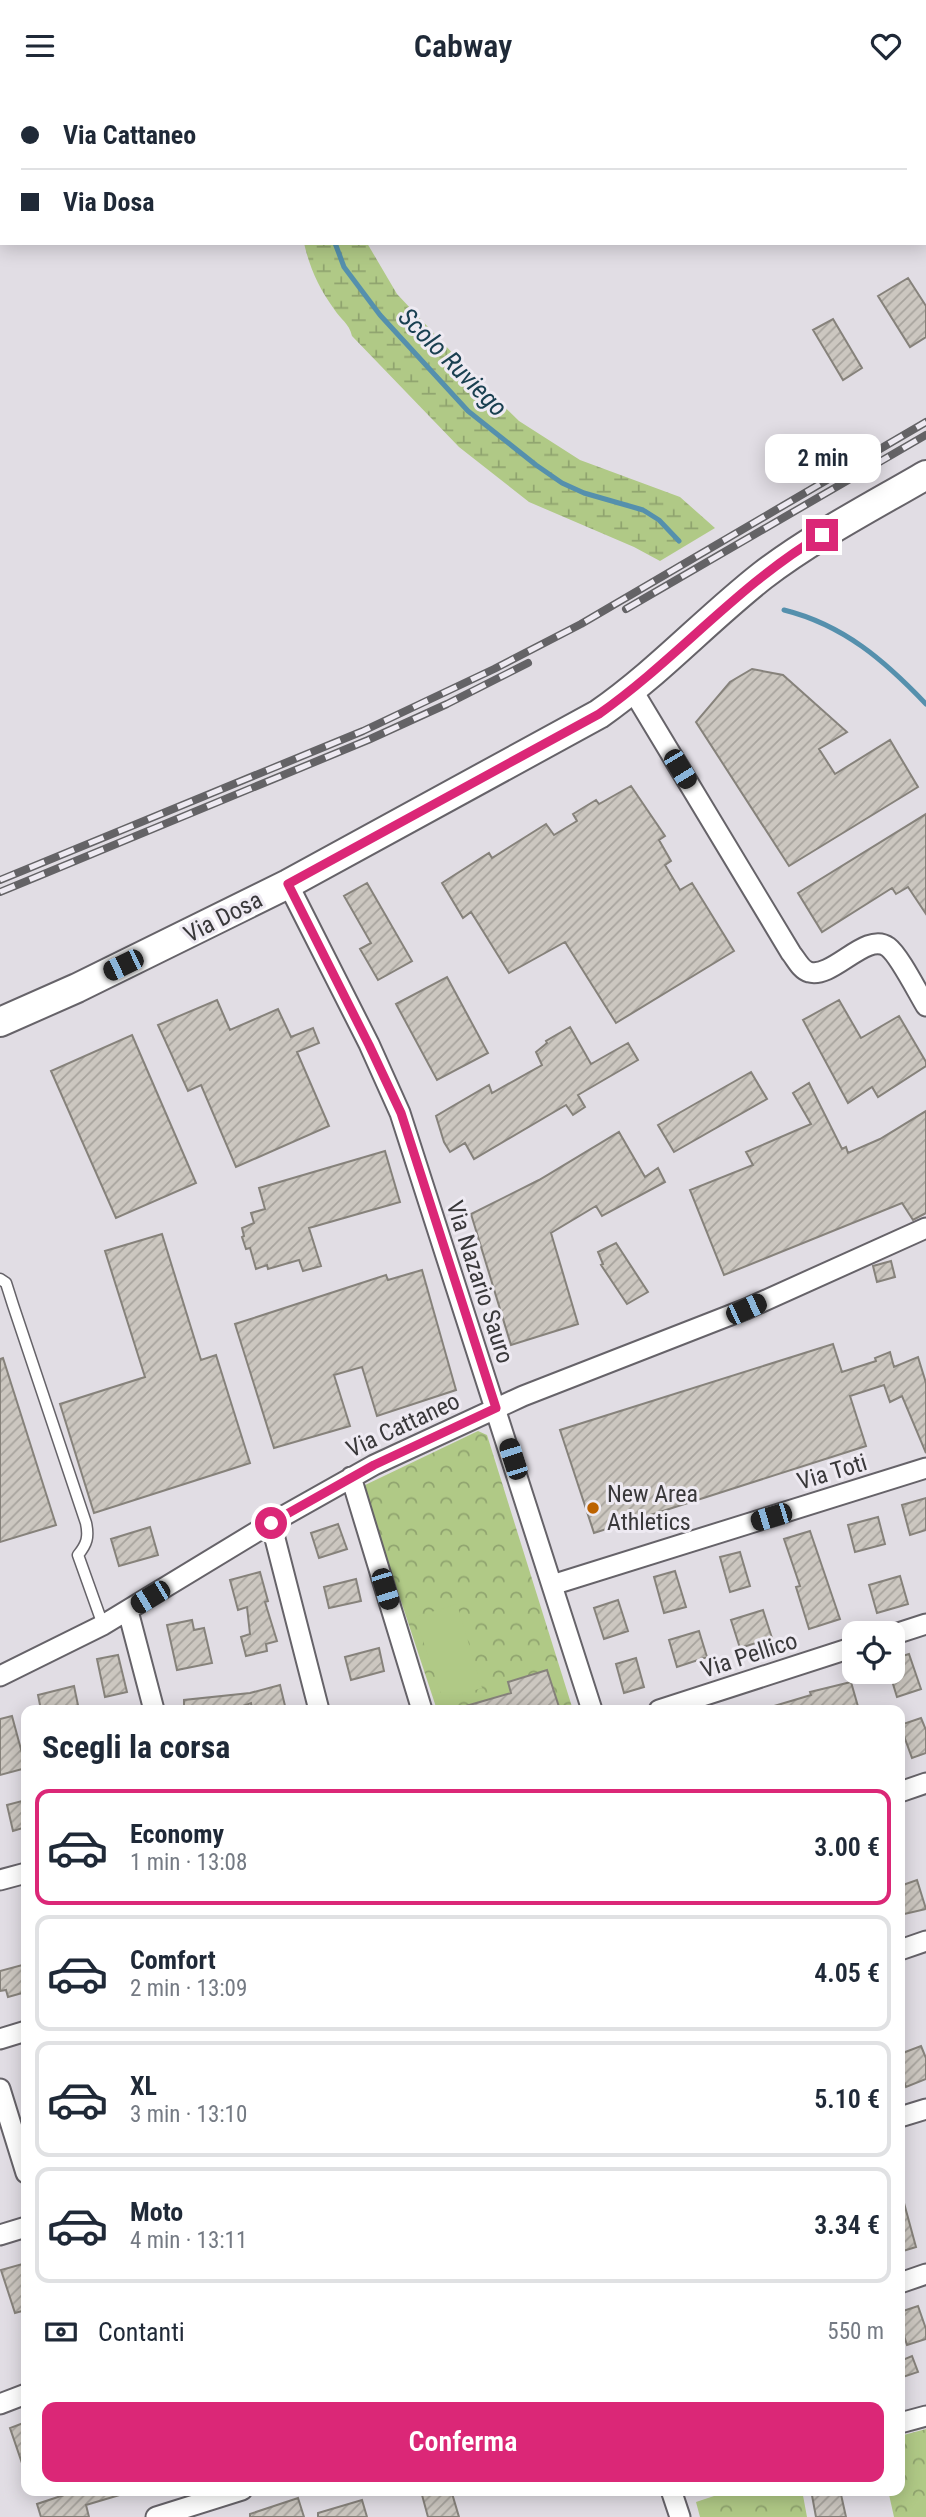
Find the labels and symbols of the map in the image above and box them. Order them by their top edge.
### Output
water label: Scolo Ruviego [393,302,513,422]
callout: 2 min [764,433,880,483]
route end [806,519,838,551]
car [661,746,700,792]
street label: Via Dosa [179,885,267,949]
car [100,946,147,984]
street label: Via Nazario Sauro [441,1197,519,1367]
car [723,1291,770,1327]
street label: Via Cattaneo [342,1387,464,1463]
car [497,1436,530,1482]
street label: Via Toti [794,1448,870,1496]
place label: New Area Athletics [607,1480,698,1536]
marker: New Area Athletics [585,1500,601,1516]
car [748,1501,795,1533]
route start [255,1507,287,1539]
car [369,1566,402,1612]
car [127,1577,174,1617]
street label: Via Pellico [697,1626,801,1684]

